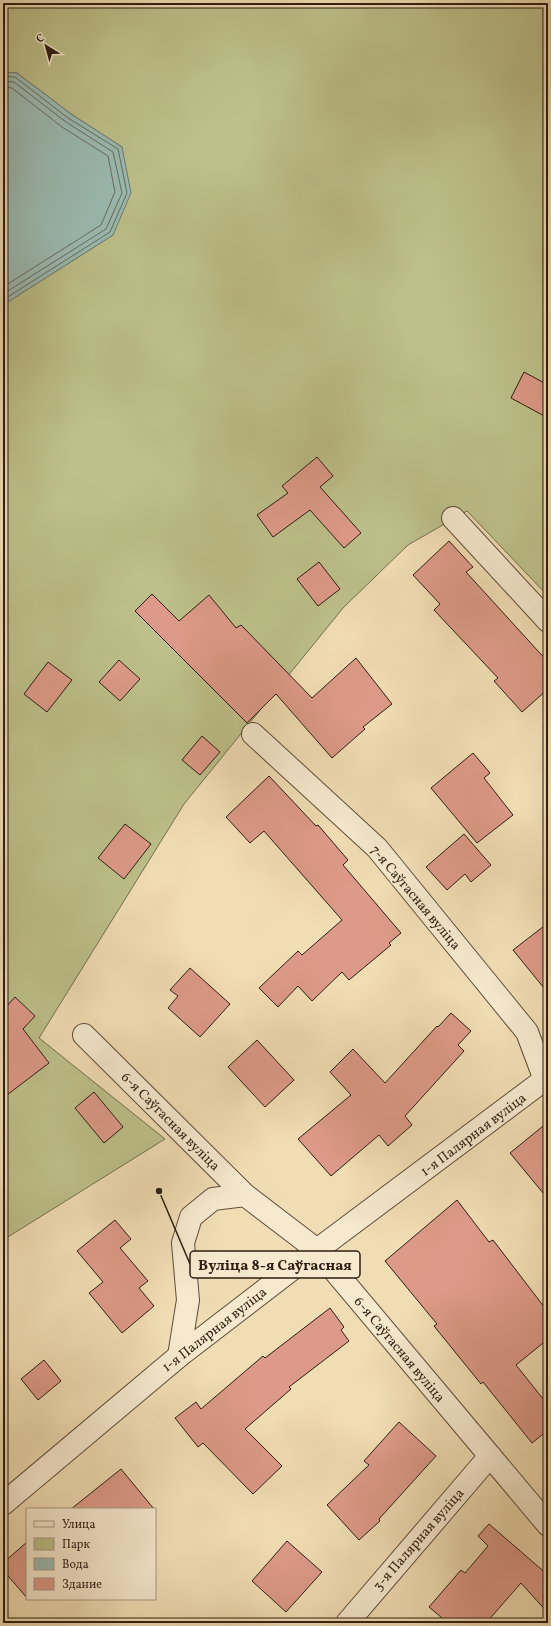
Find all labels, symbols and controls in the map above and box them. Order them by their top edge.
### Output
north arrow [26,26,66,66]
text: С [34,31,48,47]
street label: 7-я Саўгасная вуліца [365,842,464,954]
street label: 6-я Саўгасная вуліца [116,1068,224,1176]
street label: 1-я Палярная вуліца [417,1089,531,1181]
callout: Вуліца 8-я Саўгасная [190,1251,360,1278]
text: Вуліца 8-я Саўгасная [198,1256,352,1277]
street label: 1-я Палярная вуліца [159,1283,271,1377]
street label: 6-я Саўгасная вуліца [349,1293,449,1407]
street label: 3-я Палярная вуліца [369,1485,469,1595]
legend [26,1508,156,1600]
text: Улица [62,1517,95,1533]
text: Парк [62,1537,90,1553]
text: Вода [62,1557,89,1573]
text: Здание [62,1577,102,1593]

